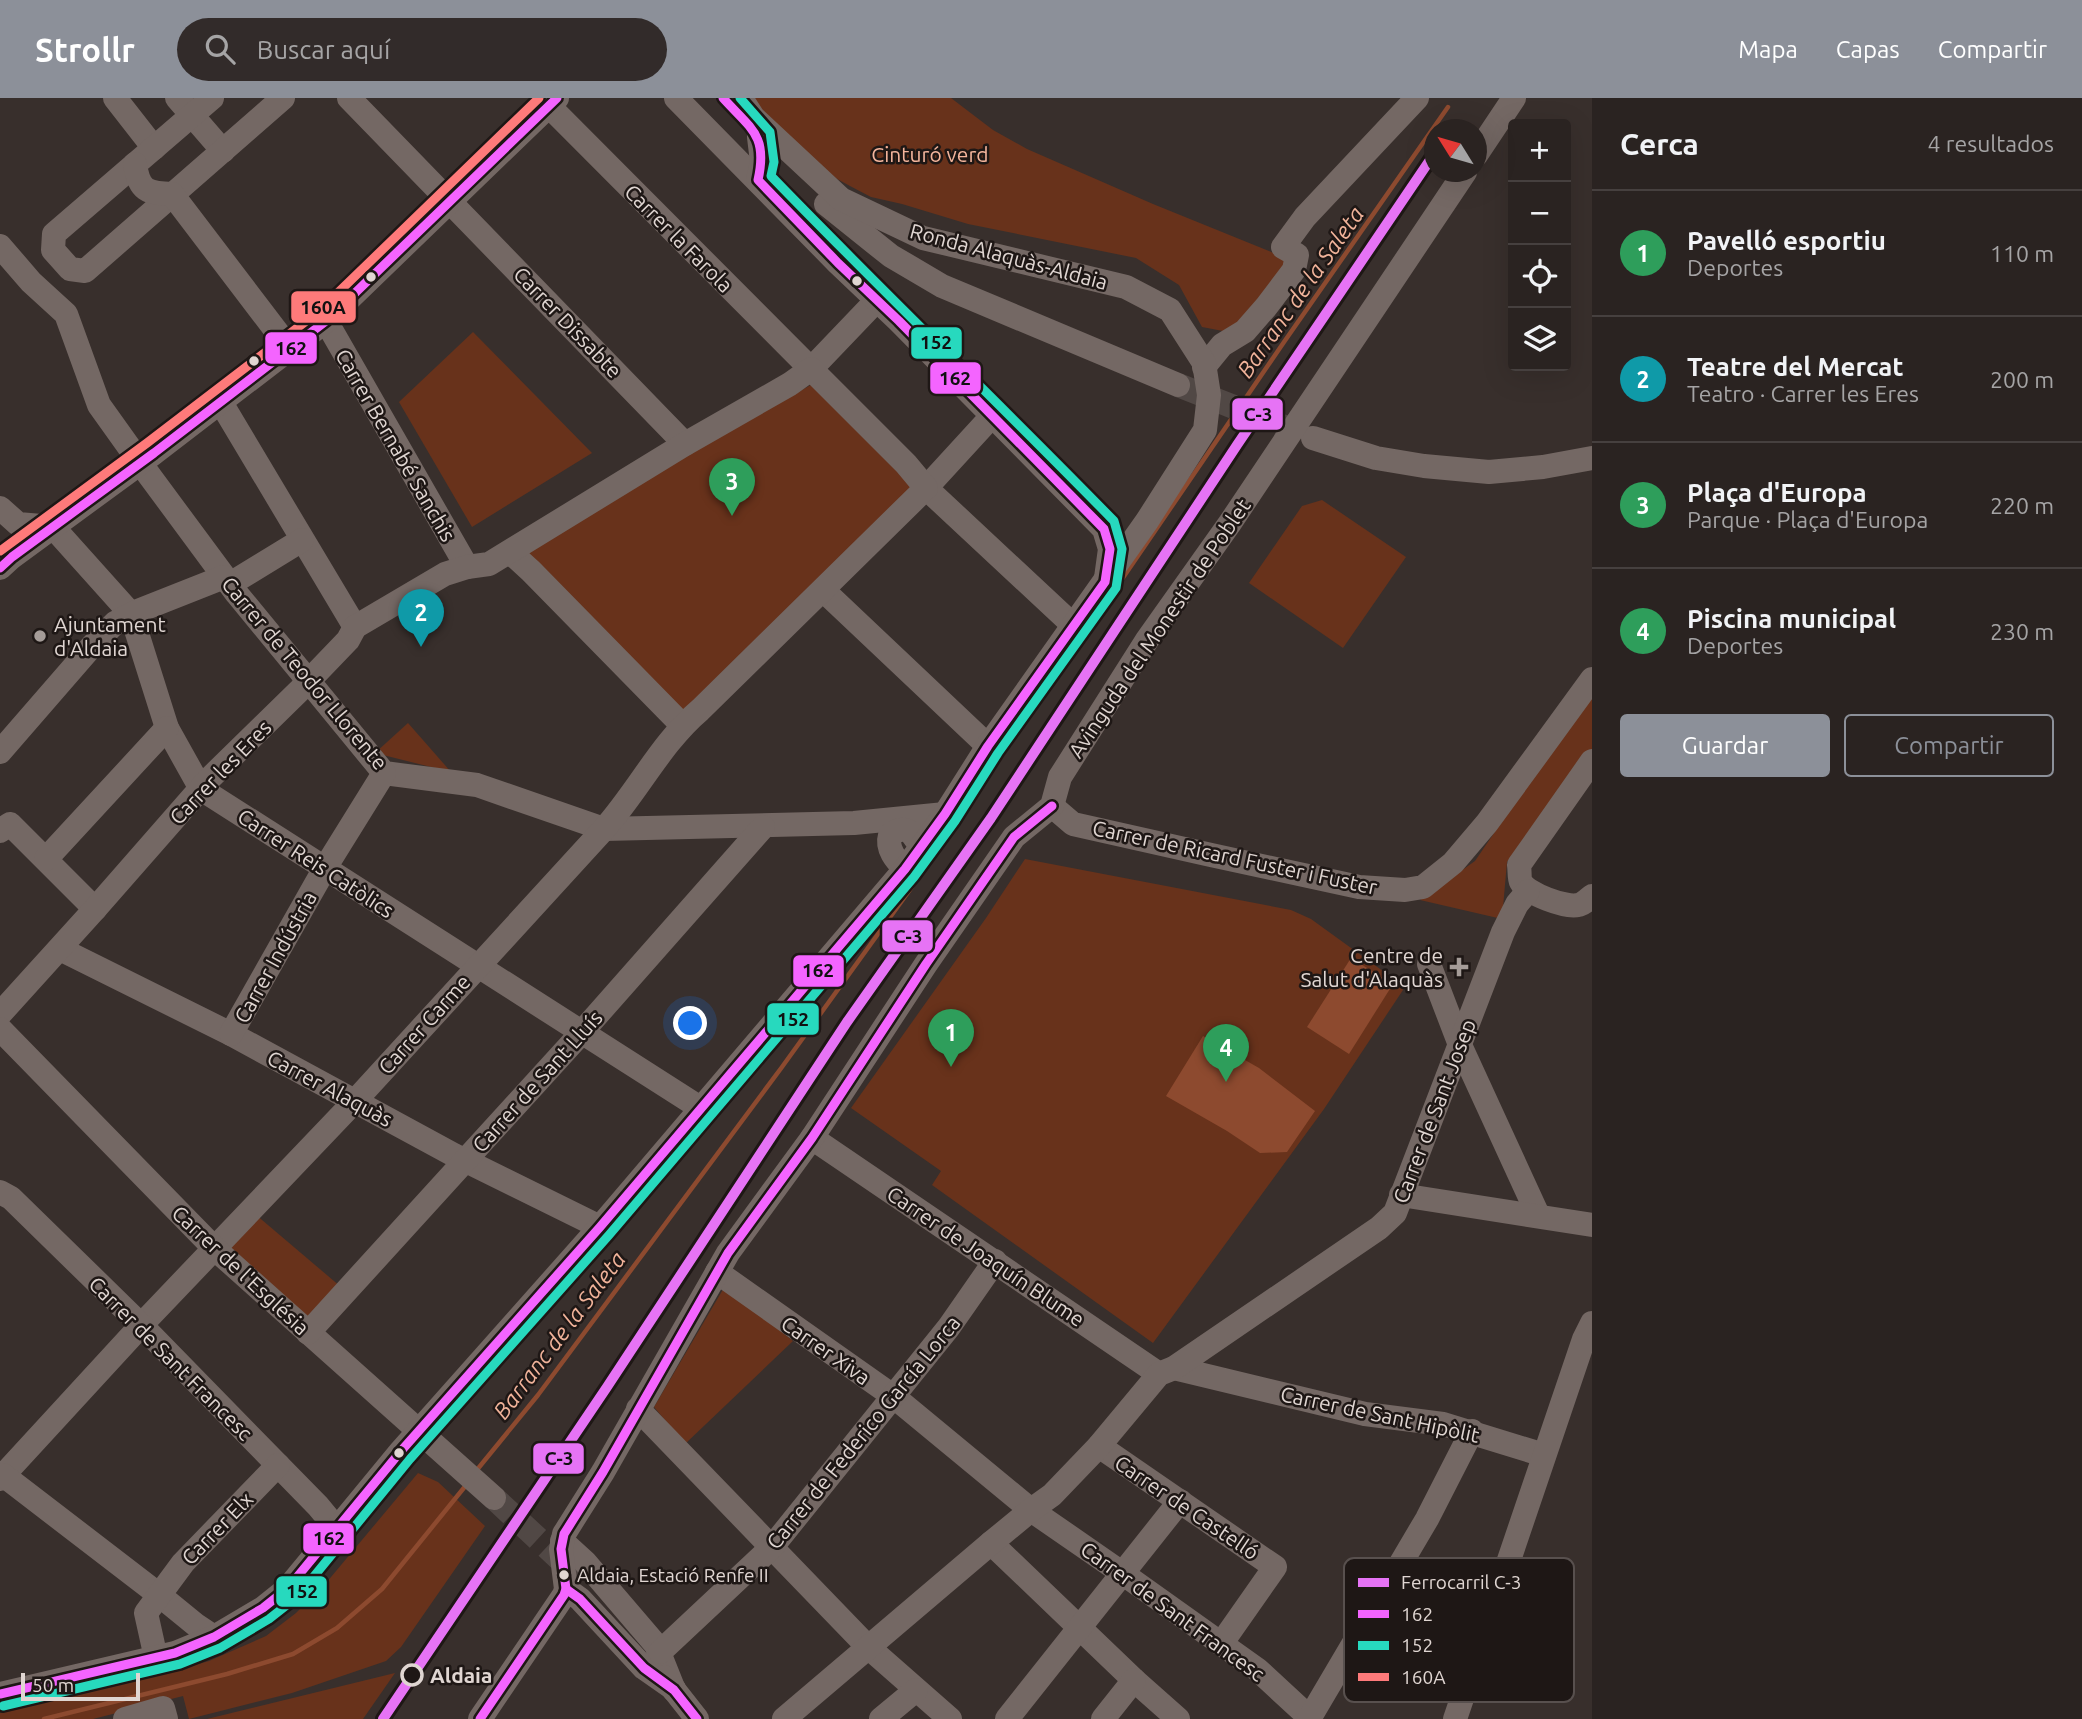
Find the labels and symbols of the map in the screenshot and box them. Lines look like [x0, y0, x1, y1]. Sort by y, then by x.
north arrow [1424, 119, 1487, 182]
park label: Cinturó verd [871, 142, 989, 166]
street label: Carrer la Farola [620, 179, 738, 297]
water label: Barranc de la Saleta [1232, 202, 1368, 382]
street label: Ronda Alaquàs-Aldaia [908, 218, 1110, 294]
street label: Carrer Dissabte [509, 262, 627, 382]
unlabelled marker [364, 270, 378, 284]
unlabelled marker [850, 274, 864, 288]
line badge: 160A [290, 290, 357, 324]
text: 160A [300, 296, 346, 318]
line badge: 152 [910, 326, 963, 360]
line badge: 162 [264, 331, 318, 365]
text: 152 [920, 331, 952, 353]
text: 162 [275, 337, 307, 359]
street label: Carrer Bernabé Sanchis [331, 345, 461, 545]
unlabelled marker [247, 354, 261, 368]
line badge: 162 [929, 361, 982, 395]
text: 162 [939, 367, 971, 389]
line badge: C-3 [1231, 397, 1284, 431]
text: C-3 [1244, 403, 1272, 425]
pin: 3 [709, 458, 755, 516]
street label: Avinguda del Monestir de Poblet [1063, 494, 1255, 762]
street label: Carrer de Teodor Llorente [217, 572, 393, 774]
pin: 2 [398, 589, 444, 647]
place label: Ajuntament d'Aldaia [54, 612, 166, 660]
marker: Ajuntament d'Aldaia [32, 628, 48, 644]
street label: Carrer les Eres [164, 715, 276, 829]
street label: Carrer Reis Catòlics [233, 804, 399, 922]
street label: Carrer de Ricard Fuster i Fuster [1091, 815, 1379, 899]
street label: Carrer Indústria [229, 887, 321, 1027]
line badge: C-3 [881, 919, 934, 953]
text: C-3 [894, 925, 922, 947]
place label: Centre de Salut d'Alaquàs [1300, 943, 1443, 991]
line badge: 162 [792, 954, 845, 988]
marker: Centre de Salut d'Alaquàs [1449, 957, 1469, 977]
text: 162 [802, 959, 834, 981]
street label: Carrer Carme [373, 969, 475, 1079]
line badge: 152 [766, 1002, 820, 1036]
street label: Carrer de Sant Lluís [467, 1005, 607, 1157]
your location [673, 1006, 707, 1040]
text: 152 [777, 1008, 809, 1030]
pin: 1 [928, 1009, 974, 1067]
street label: Carrer de Sant Josep [1388, 1016, 1480, 1206]
pin: 4 [1203, 1024, 1249, 1082]
street label: Carrer Alaquàs [263, 1045, 397, 1131]
street label: Carrer de Joaquín Blume [883, 1181, 1089, 1331]
street label: Carrer de l'Església [168, 1200, 314, 1340]
water label: Barranc de la Saleta [488, 1247, 630, 1423]
street label: Carrer de Sant Francesc [84, 1271, 258, 1445]
street label: Carrer de Federico García Lorca [761, 1310, 965, 1554]
street label: Carrer Xiva [777, 1311, 875, 1389]
street label: Carrer de Sant Hipòlit [1278, 1381, 1482, 1447]
line badge: C-3 [532, 1442, 585, 1475]
unlabelled marker [392, 1446, 406, 1460]
text: C-3 [545, 1447, 573, 1469]
street label: Carrer de Castelló [1110, 1450, 1264, 1564]
street label: Carrer Elx [176, 1486, 258, 1569]
line badge: 162 [302, 1522, 355, 1555]
text: 162 [313, 1527, 345, 1549]
street label: Carrer de Sant Francesc [1077, 1536, 1270, 1686]
legend [1344, 1558, 1574, 1702]
place label: Aldaia, Estació Renfe II [577, 1564, 769, 1586]
marker: Aldaia, Estació Renfe II [557, 1568, 571, 1582]
text: Ferrocarril C-3 [1401, 1571, 1521, 1593]
line badge: 152 [275, 1575, 328, 1608]
text: 152 [286, 1580, 318, 1602]
text: 162 [1401, 1603, 1433, 1625]
text: 152 [1401, 1634, 1433, 1656]
place label: Aldaia [430, 1663, 492, 1687]
marker: Aldaia [401, 1664, 423, 1686]
text: 160A [1401, 1666, 1446, 1688]
scale bar [21, 1670, 140, 1702]

